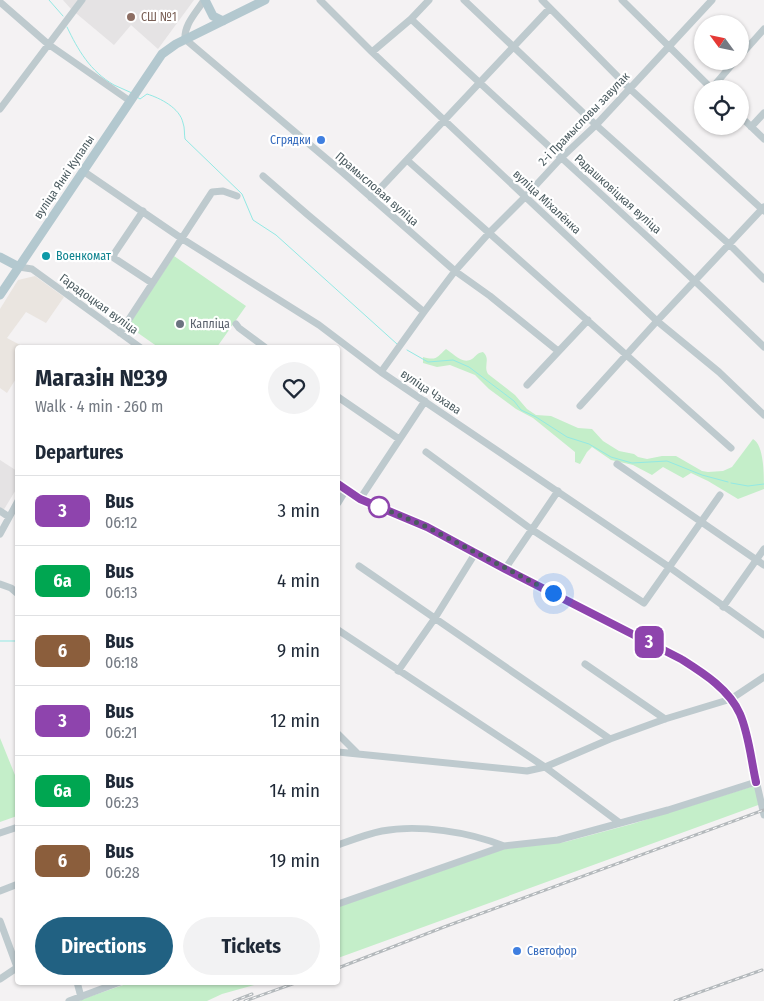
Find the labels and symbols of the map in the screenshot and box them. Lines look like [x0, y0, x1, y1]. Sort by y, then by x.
place label: СШ №1 [141, 10, 177, 24]
marker: СШ №1 [125, 11, 137, 23]
north arrow [694, 15, 749, 70]
street label: 2-і Прамысловы завулак [536, 69, 633, 169]
street label: вуліца Янкі Купалы [31, 133, 97, 221]
place label: Сгрядки [270, 133, 311, 147]
marker: Сгрядки [315, 134, 327, 146]
street label: Прамысловая вуліца [333, 149, 421, 229]
street label: Радашковіцкая вуліца [572, 151, 664, 237]
street label: вуліца Міхалёнка [510, 167, 584, 237]
place label: Военкомат [56, 249, 111, 263]
marker: Военкомат [40, 250, 52, 262]
street label: Гарадоцкая вуліца [57, 271, 141, 337]
place label: Капліца [190, 317, 230, 331]
marker: Капліца [174, 318, 186, 330]
street label: вуліца Чэхава [398, 367, 464, 417]
unlabelled marker [368, 496, 390, 518]
your location [541, 581, 566, 606]
line badge: 3 [633, 626, 665, 658]
place label: Светофор [527, 944, 577, 958]
marker: Светофор [511, 945, 523, 957]

